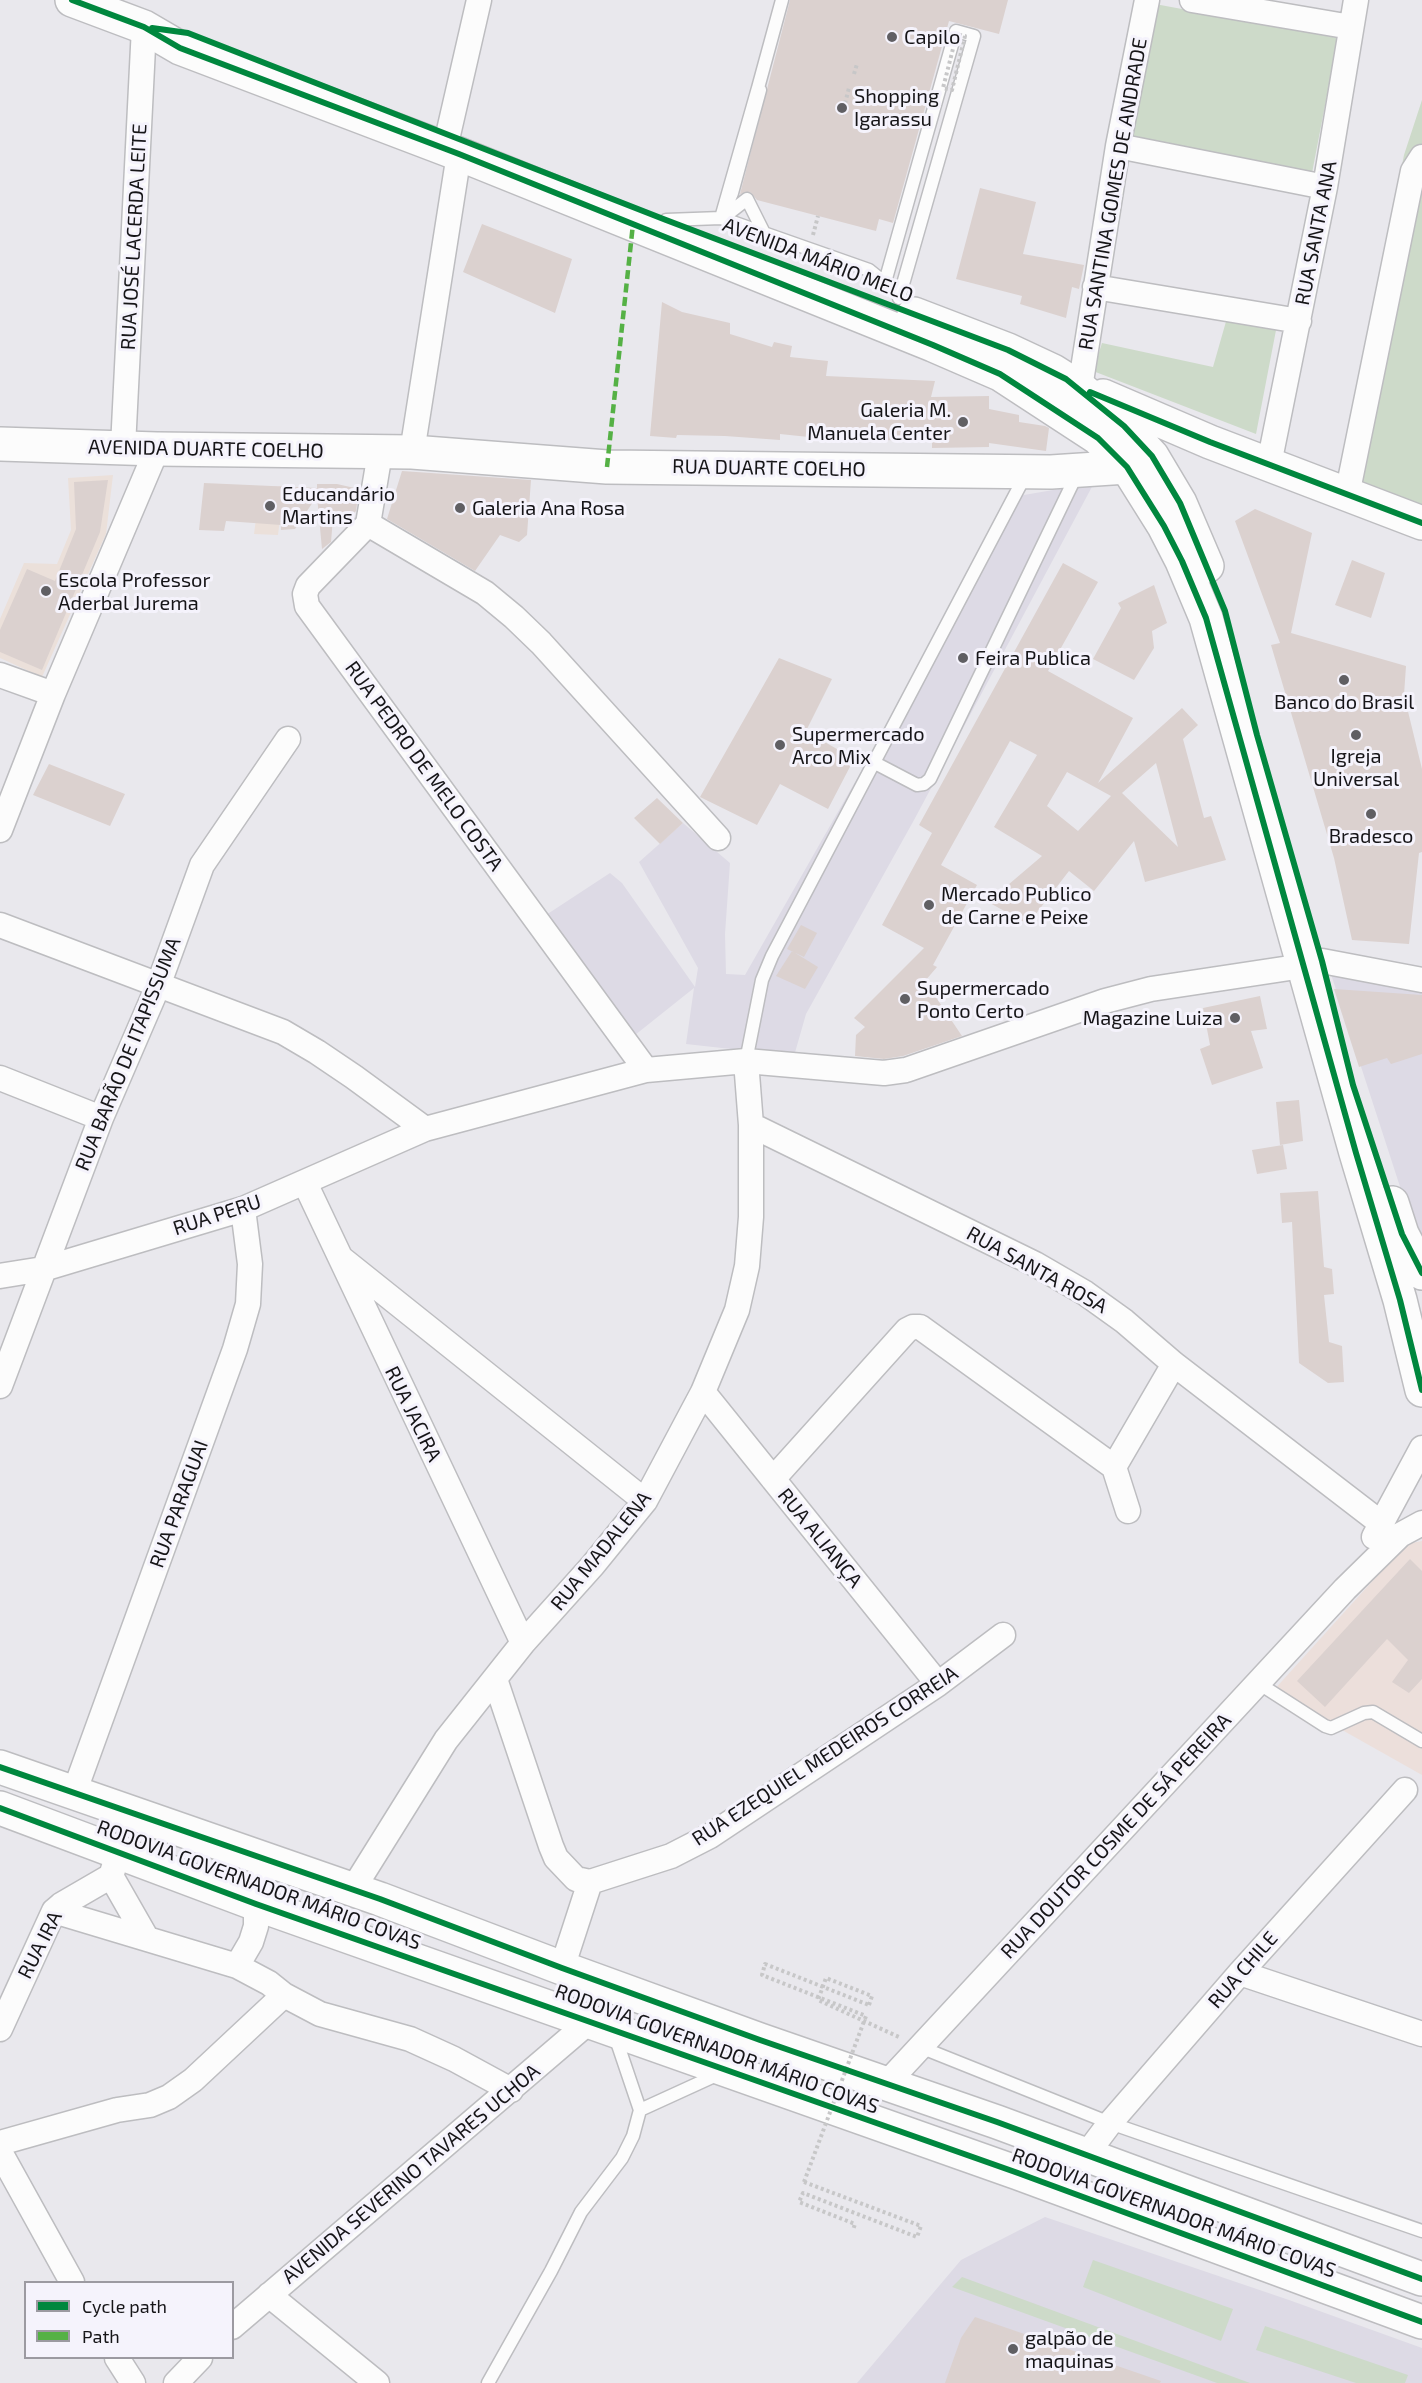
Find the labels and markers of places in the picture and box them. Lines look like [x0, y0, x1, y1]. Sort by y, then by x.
place label: Capilo [904, 25, 960, 49]
marker: Capilo [885, 30, 899, 44]
place label: Shopping Igarassu [854, 84, 939, 131]
marker: Shopping Igarassu [835, 101, 849, 115]
place label: Galeria M. Manuela Center [807, 398, 951, 445]
marker: Galeria M. Manuela Center [956, 415, 970, 429]
place label: Educandário Martins [282, 482, 395, 529]
place label: Galeria Ana Rosa [472, 496, 625, 520]
marker: Educandário Martins [263, 499, 277, 513]
marker: Galeria Ana Rosa [453, 501, 467, 515]
place label: Escola Professor Aderbal Jurema [58, 568, 210, 615]
marker: Escola Professor Aderbal Jurema [39, 584, 53, 598]
place label: Feira Publica [975, 646, 1091, 670]
marker: Feira Publica [956, 651, 970, 665]
marker: Banco do Brasil [1337, 673, 1351, 687]
place label: Banco do Brasil [1274, 690, 1414, 714]
place label: Supermercado Arco Mix [792, 722, 925, 769]
marker: Igreja Universal [1349, 728, 1363, 742]
marker: Supermercado Arco Mix [773, 738, 787, 752]
place label: Igreja Universal [1313, 744, 1399, 791]
marker: Bradesco [1364, 807, 1378, 821]
place label: Bradesco [1329, 824, 1413, 848]
place label: Mercado Publico de Carne e Peixe [941, 882, 1092, 929]
marker: Mercado Publico de Carne e Peixe [922, 898, 936, 912]
place label: Supermercado Ponto Certo [917, 976, 1050, 1023]
marker: Supermercado Ponto Certo [898, 992, 912, 1006]
place label: Magazine Luiza [1083, 1006, 1223, 1030]
marker: Magazine Luiza [1228, 1011, 1242, 1025]
place label: galpão de maquinas [1025, 2326, 1114, 2373]
marker: galpão de maquinas [1006, 2342, 1020, 2356]

